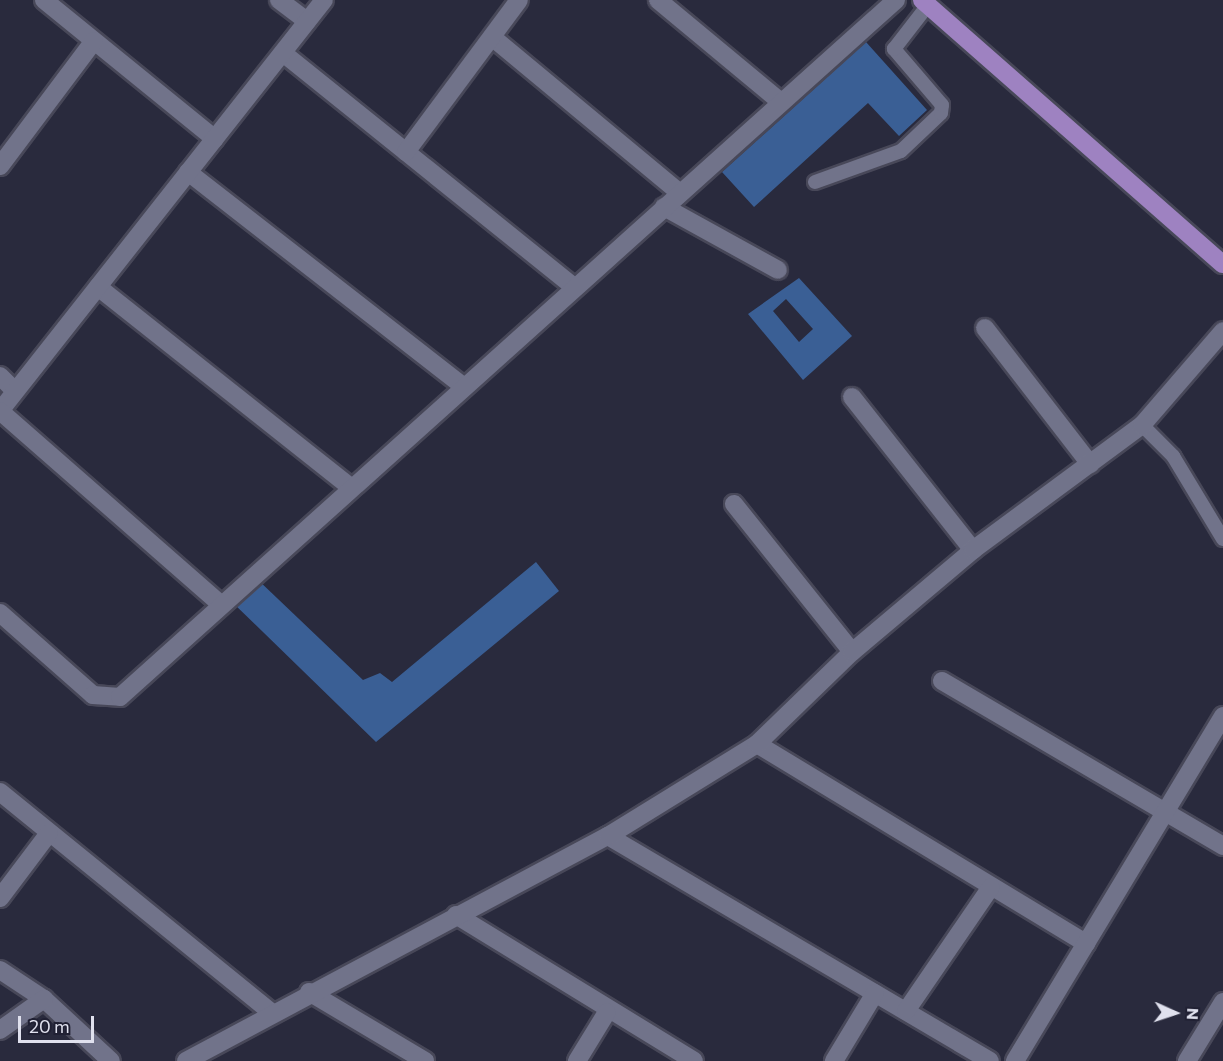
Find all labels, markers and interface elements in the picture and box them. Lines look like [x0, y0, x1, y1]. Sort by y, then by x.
north arrow [1145, 983, 1205, 1043]
scale bar [21, 1004, 98, 1042]
text: N [1184, 1007, 1203, 1020]
text: 20 m [29, 1015, 70, 1037]

